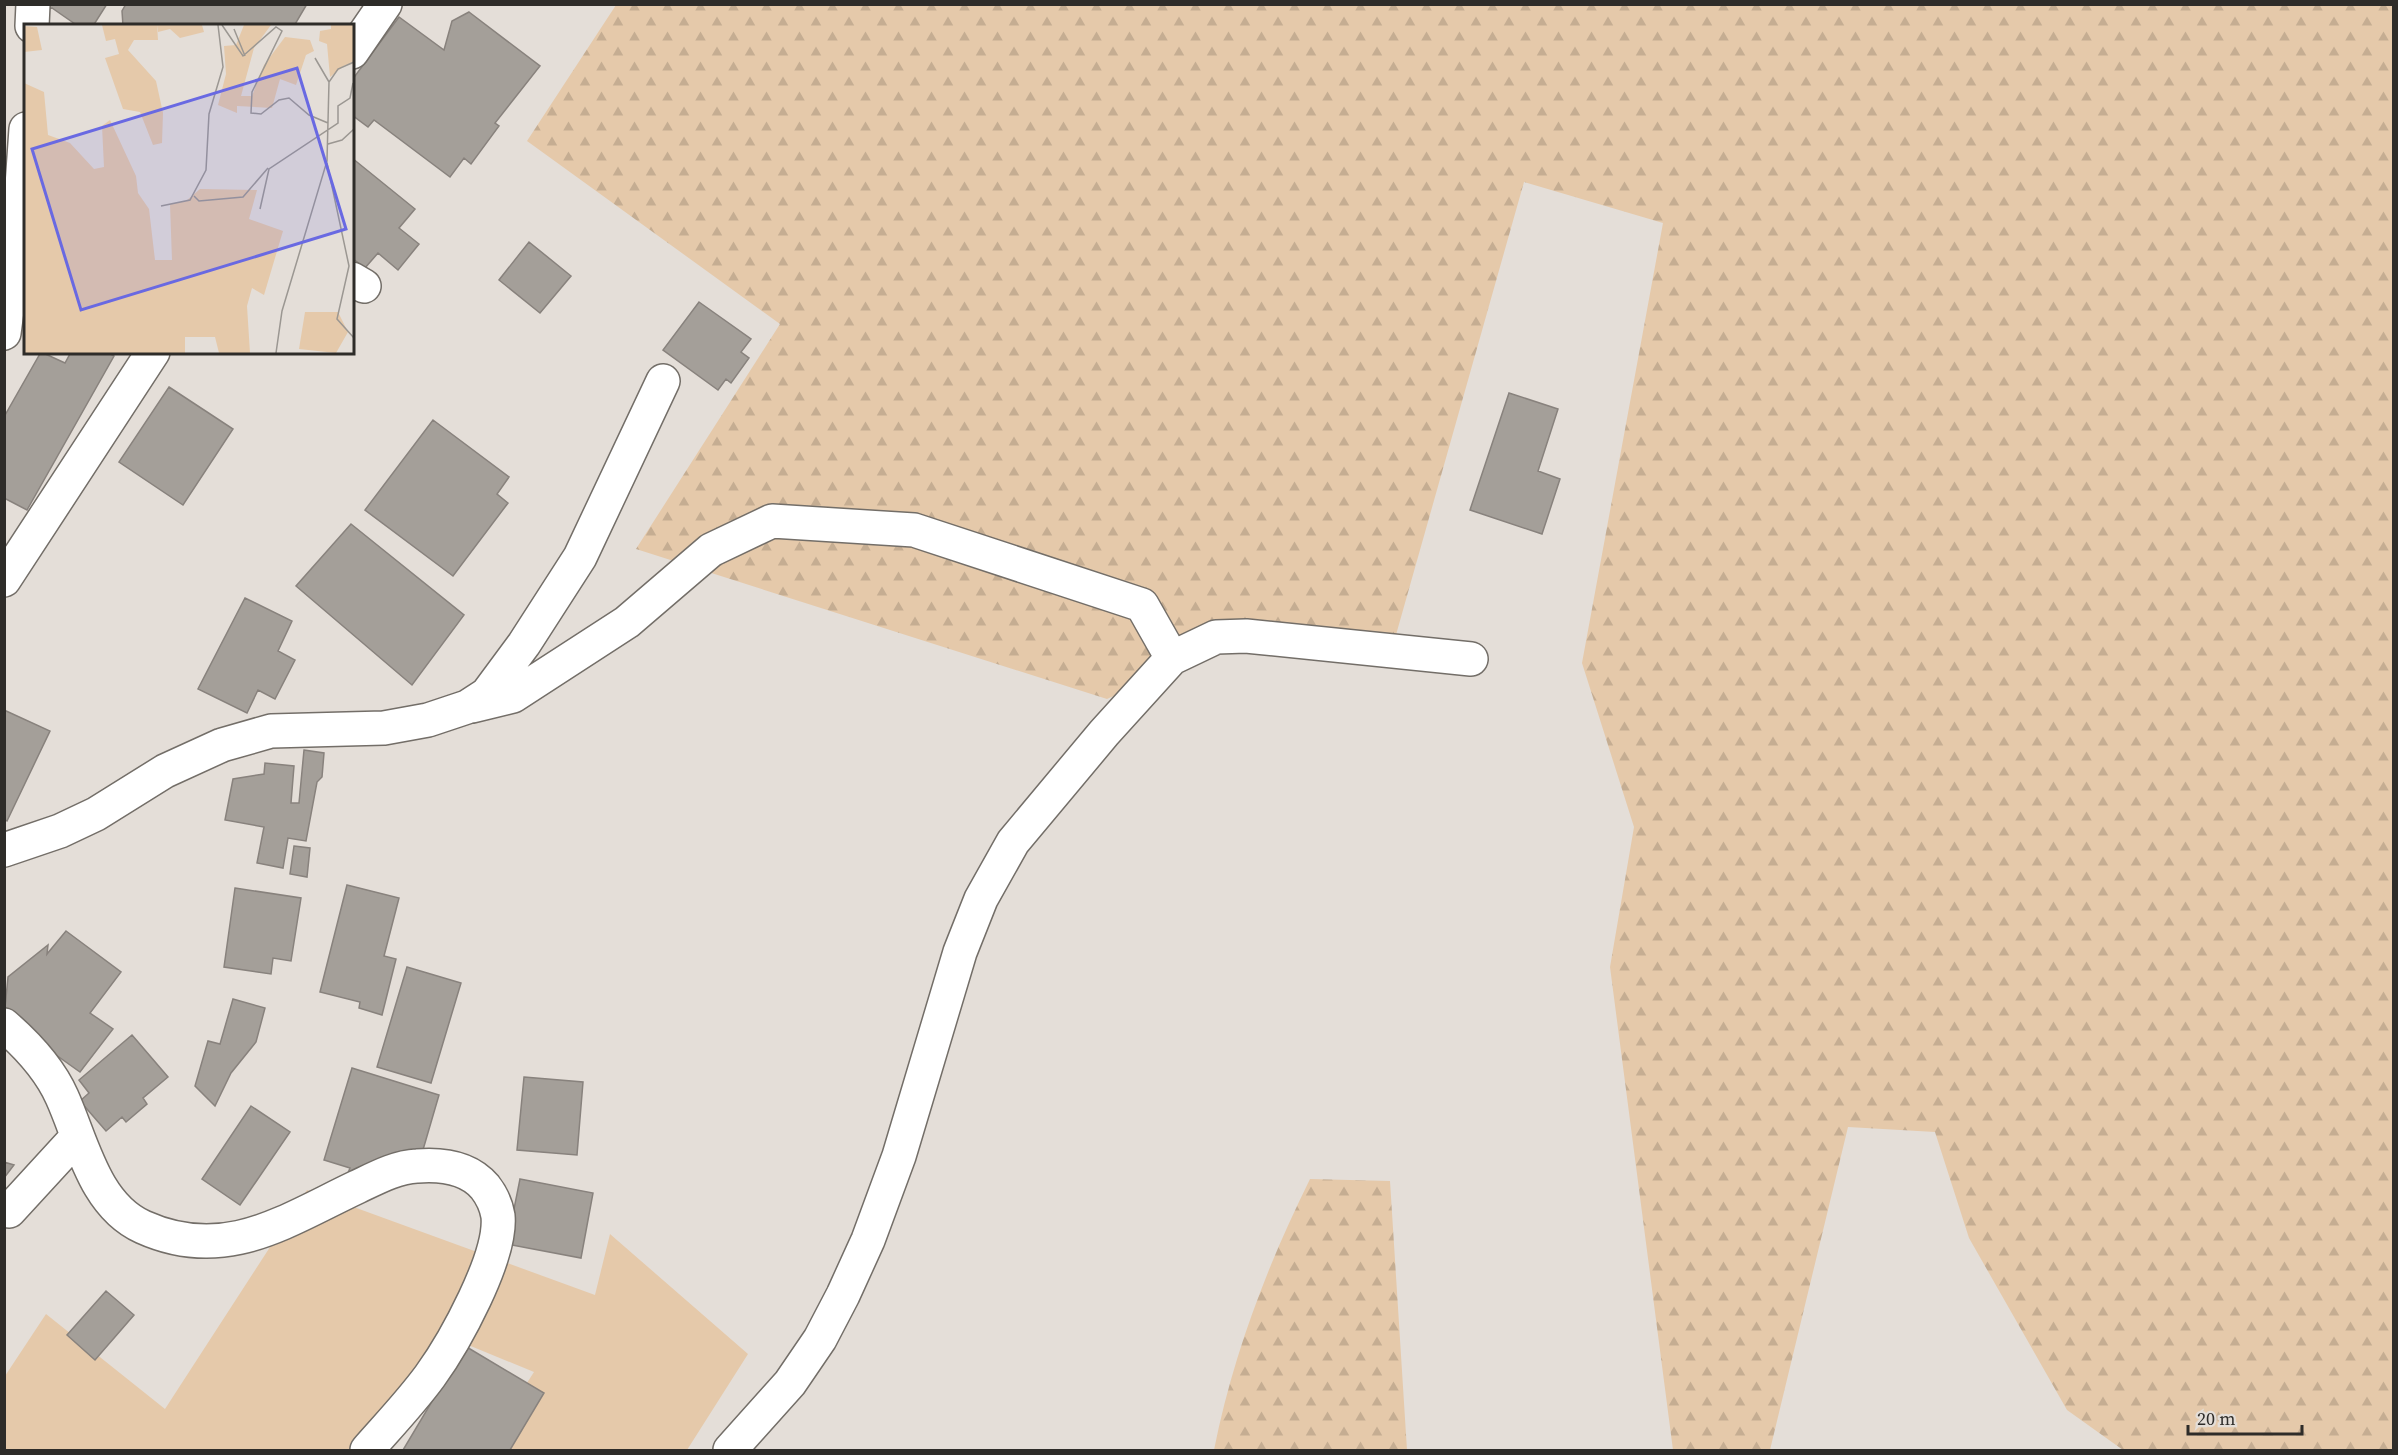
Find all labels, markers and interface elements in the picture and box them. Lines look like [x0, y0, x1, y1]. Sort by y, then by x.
inset map [24, 24, 354, 354]
scale bar [2188, 1398, 2302, 1436]
text: 20 m [2197, 1406, 2235, 1431]

